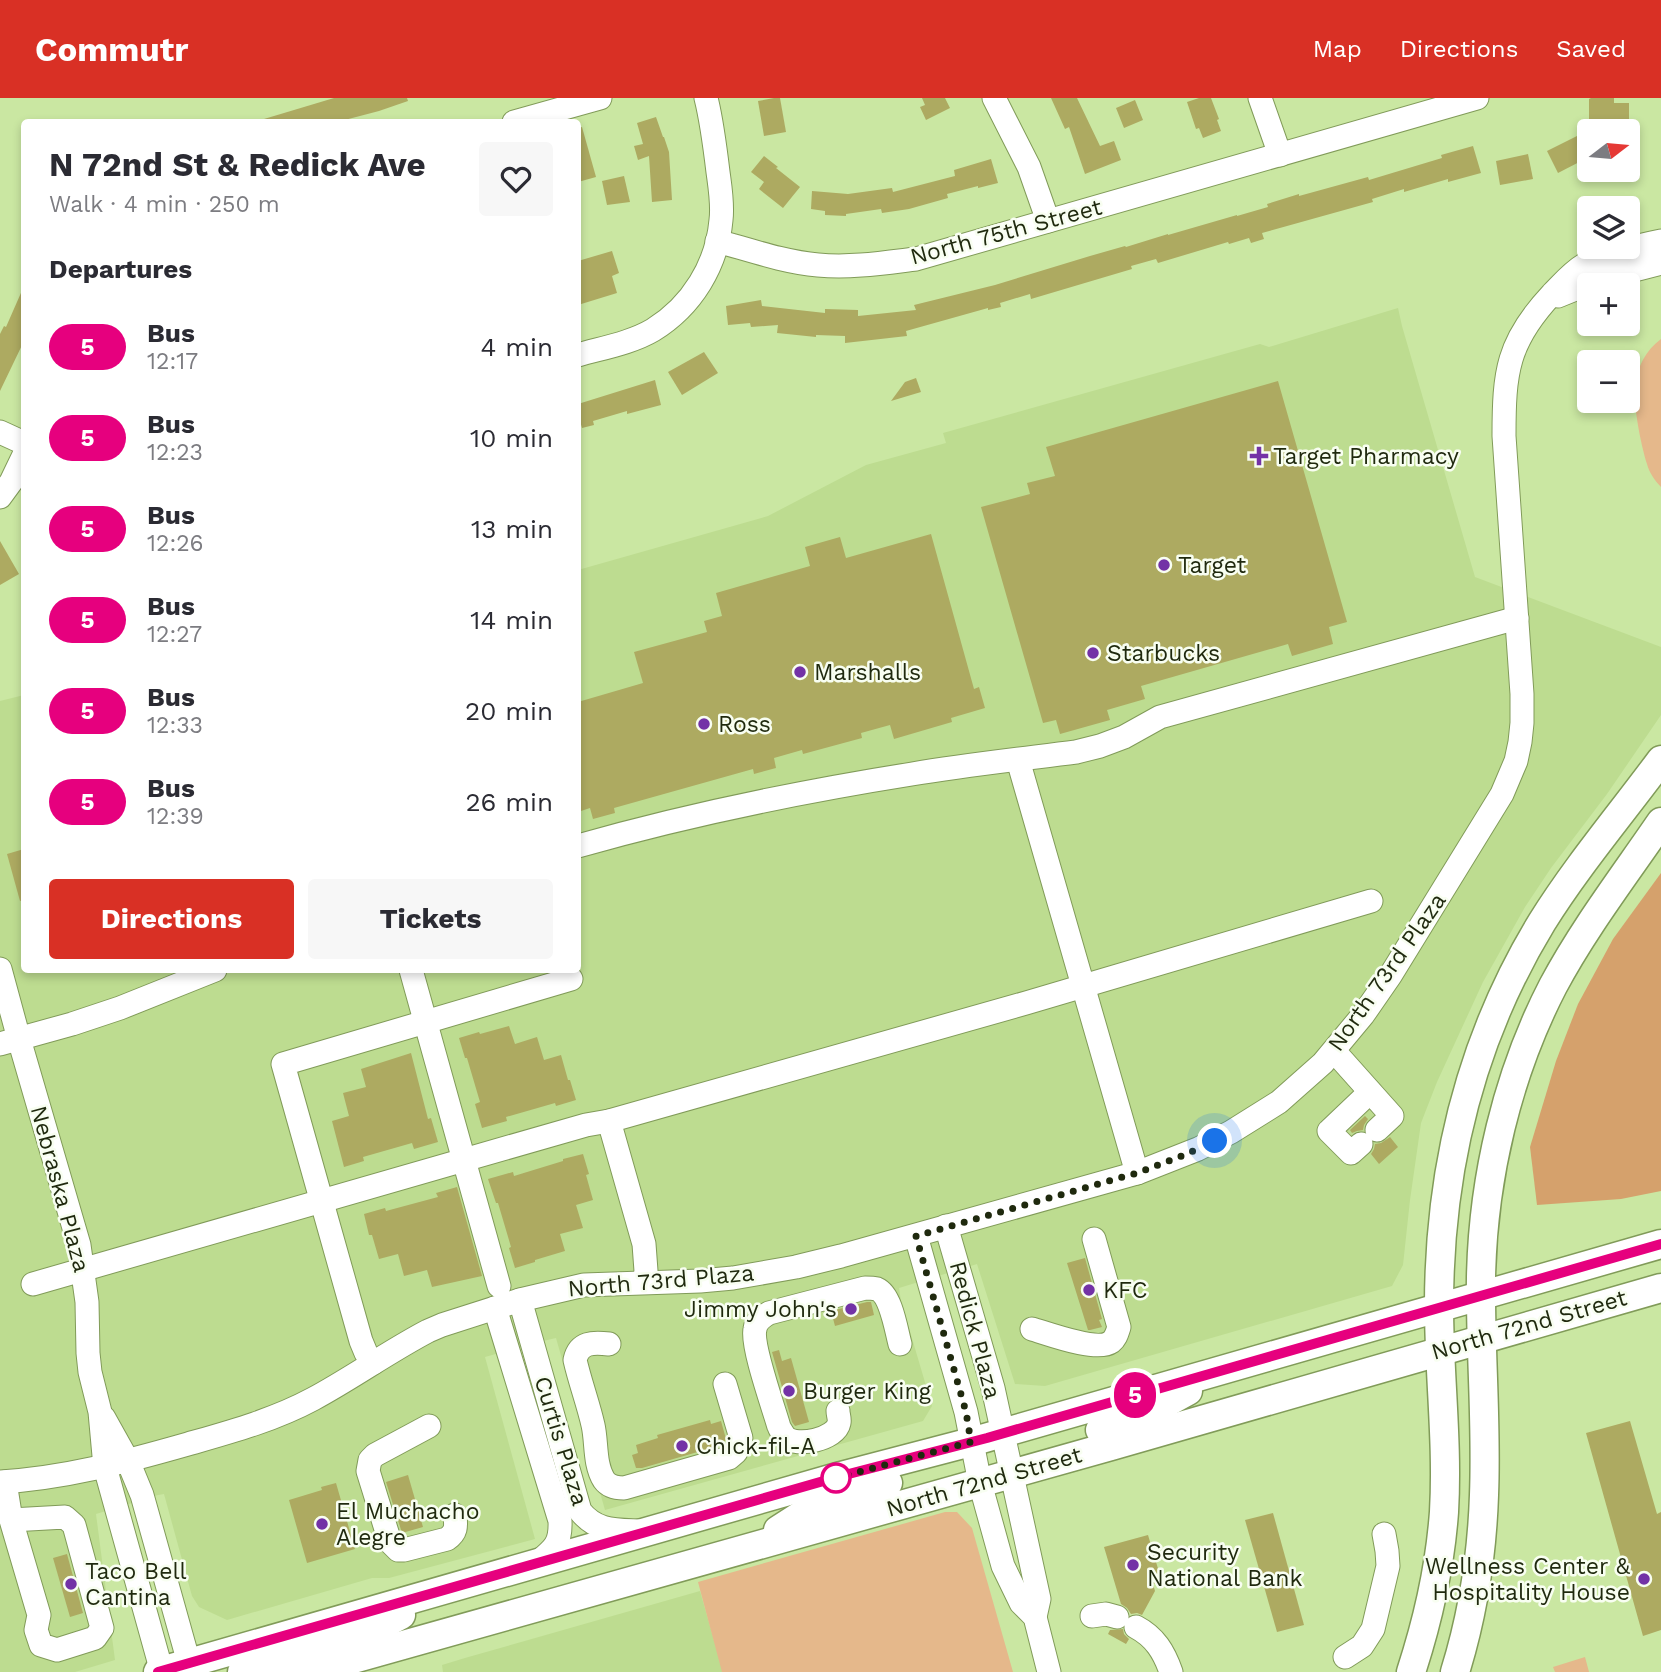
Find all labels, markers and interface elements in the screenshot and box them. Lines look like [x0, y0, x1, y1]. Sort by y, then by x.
text: Commutr [35, 30, 188, 69]
text: Map [1313, 35, 1362, 63]
text: Directions [1400, 35, 1518, 63]
text: Saved [1556, 35, 1626, 63]
north arrow [1577, 119, 1640, 182]
map controls [1577, 119, 1640, 413]
button: heart [479, 142, 553, 216]
text: N 72nd St & Redick Ave [49, 145, 426, 184]
text: Walk · 4 min · 250 m [49, 191, 280, 218]
street label: North 75th Street [907, 193, 1105, 271]
button: layers [1577, 196, 1640, 259]
text: Departures [49, 254, 192, 284]
button: + [1577, 273, 1640, 336]
text: Bus [147, 318, 195, 348]
text: 4 min [480, 332, 553, 362]
text: 5 [81, 333, 95, 361]
text: 12:17 [147, 348, 198, 375]
button: − [1577, 350, 1640, 413]
text: Bus [147, 409, 195, 439]
text: 10 min [470, 423, 553, 453]
text: 5 [81, 424, 95, 452]
text: 12:23 [147, 439, 203, 466]
place label: Target Pharmacy [1273, 443, 1459, 470]
marker: Target Pharmacy [1251, 448, 1267, 464]
text: Bus [147, 500, 195, 530]
text: 13 min [471, 514, 553, 544]
text: 5 [81, 515, 95, 543]
text: 12:26 [147, 530, 204, 557]
place label: Target [1178, 552, 1247, 579]
marker: Target [1156, 557, 1172, 573]
text: Bus [147, 591, 195, 621]
text: 14 min [470, 605, 553, 635]
text: 5 [81, 606, 95, 634]
text: 12:27 [147, 621, 202, 648]
place label: Starbucks [1107, 640, 1220, 667]
marker: Starbucks [1085, 645, 1101, 661]
place label: Marshalls [814, 659, 921, 686]
marker: Marshalls [792, 664, 808, 680]
text: Bus [147, 682, 195, 712]
text: 20 min [465, 696, 553, 726]
text: 5 [81, 697, 95, 725]
place label: Ross [718, 711, 771, 738]
text: 12:33 [147, 712, 203, 739]
marker: Ross [696, 716, 712, 732]
text: Bus [147, 773, 195, 803]
text: 26 min [465, 787, 553, 817]
text: 5 [81, 788, 95, 816]
text: 12:39 [147, 803, 204, 830]
button: Directions [49, 879, 294, 959]
button: Tickets [308, 879, 553, 959]
street label: North 73rd Plaza [1322, 888, 1452, 1056]
street label: Nebraska Plaza [25, 1103, 95, 1275]
your location [1197, 1123, 1232, 1158]
street label: Redick Plaza [944, 1258, 1006, 1402]
street label: North 73rd Plaza [567, 1259, 755, 1303]
place label: KFC [1103, 1277, 1148, 1304]
marker: KFC [1081, 1282, 1097, 1298]
street label: North 72nd Street [1428, 1284, 1630, 1366]
place label: Jimmy John's [684, 1296, 837, 1323]
marker: Jimmy John's [843, 1301, 859, 1317]
line badge: 5 [1112, 1372, 1158, 1418]
street label: Curtis Plaza [529, 1373, 593, 1509]
place label: Burger King [803, 1378, 932, 1405]
text: 5 [1128, 1381, 1142, 1409]
marker: Burger King [781, 1383, 797, 1399]
place label: Chick-fil-A [696, 1433, 816, 1460]
marker: Chick-fil-A [674, 1438, 690, 1454]
street label: North 72nd Street [883, 1441, 1085, 1523]
unlabelled marker [821, 1463, 851, 1493]
place label: El Muchacho Alegre [336, 1498, 479, 1551]
marker: El Muchacho Alegre [314, 1516, 330, 1532]
place label: Security National Bank [1147, 1539, 1303, 1592]
place label: Wellness Center & Hospitality House [1425, 1553, 1631, 1606]
marker: Security National Bank [1125, 1557, 1141, 1573]
place label: Taco Bell Cantina [85, 1558, 186, 1611]
marker: Wellness Center & Hospitality House [1636, 1571, 1652, 1587]
marker: Taco Bell Cantina [63, 1576, 79, 1592]

